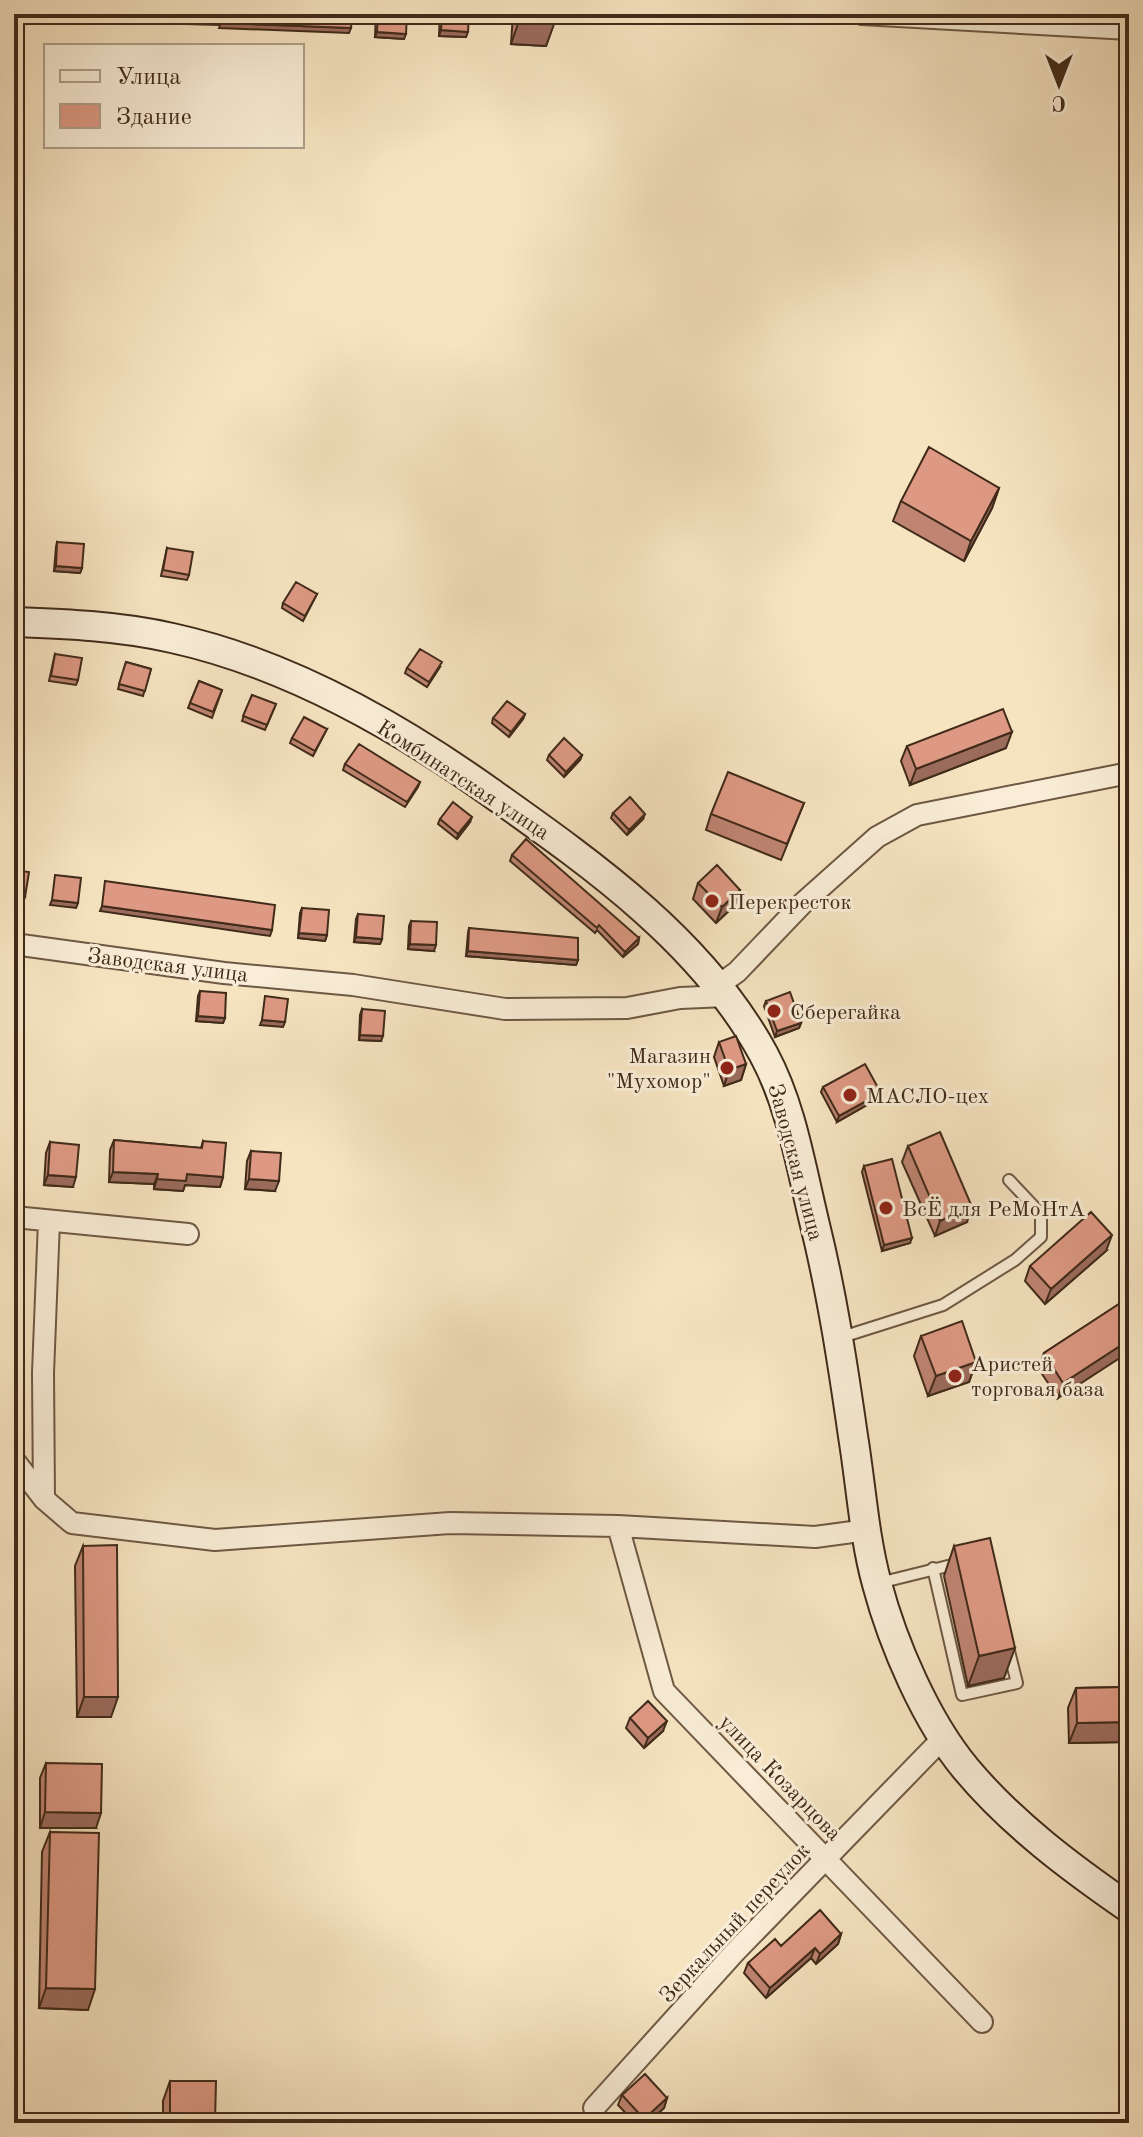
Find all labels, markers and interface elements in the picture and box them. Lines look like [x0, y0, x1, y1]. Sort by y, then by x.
legend [44, 44, 304, 148]
north arrow [1019, 44, 1099, 124]
text: Улица [116, 66, 181, 90]
text: С [1052, 91, 1066, 113]
text: Здание [116, 106, 192, 130]
street label: Комбинатская улица [373, 717, 553, 845]
marker: Перекресток [703, 892, 721, 910]
place label: Перекресток [728, 892, 851, 914]
street label: Заводская улица [86, 945, 249, 987]
marker: Сберегайка [765, 1002, 783, 1020]
place label: Сберегайка [790, 1002, 901, 1024]
place label: Магазин "Мухомор" [607, 1046, 711, 1093]
marker: Магазин "Мухомор" [718, 1059, 736, 1077]
street label: Заводская улица [764, 1082, 827, 1244]
marker: МАСЛО-цех [841, 1086, 859, 1104]
place label: МАСЛО-цех [866, 1086, 989, 1108]
place label: ВсЁ для РеМоНтА [902, 1196, 1085, 1221]
marker: ВсЁ для РеМоНтА [877, 1199, 895, 1217]
place label: Аристей торговая база [971, 1354, 1104, 1401]
marker: Аристей торговая база [946, 1367, 964, 1385]
street label: улица Козарцова [714, 1711, 845, 1846]
street label: Зеркальный переулок [656, 1839, 815, 2007]

